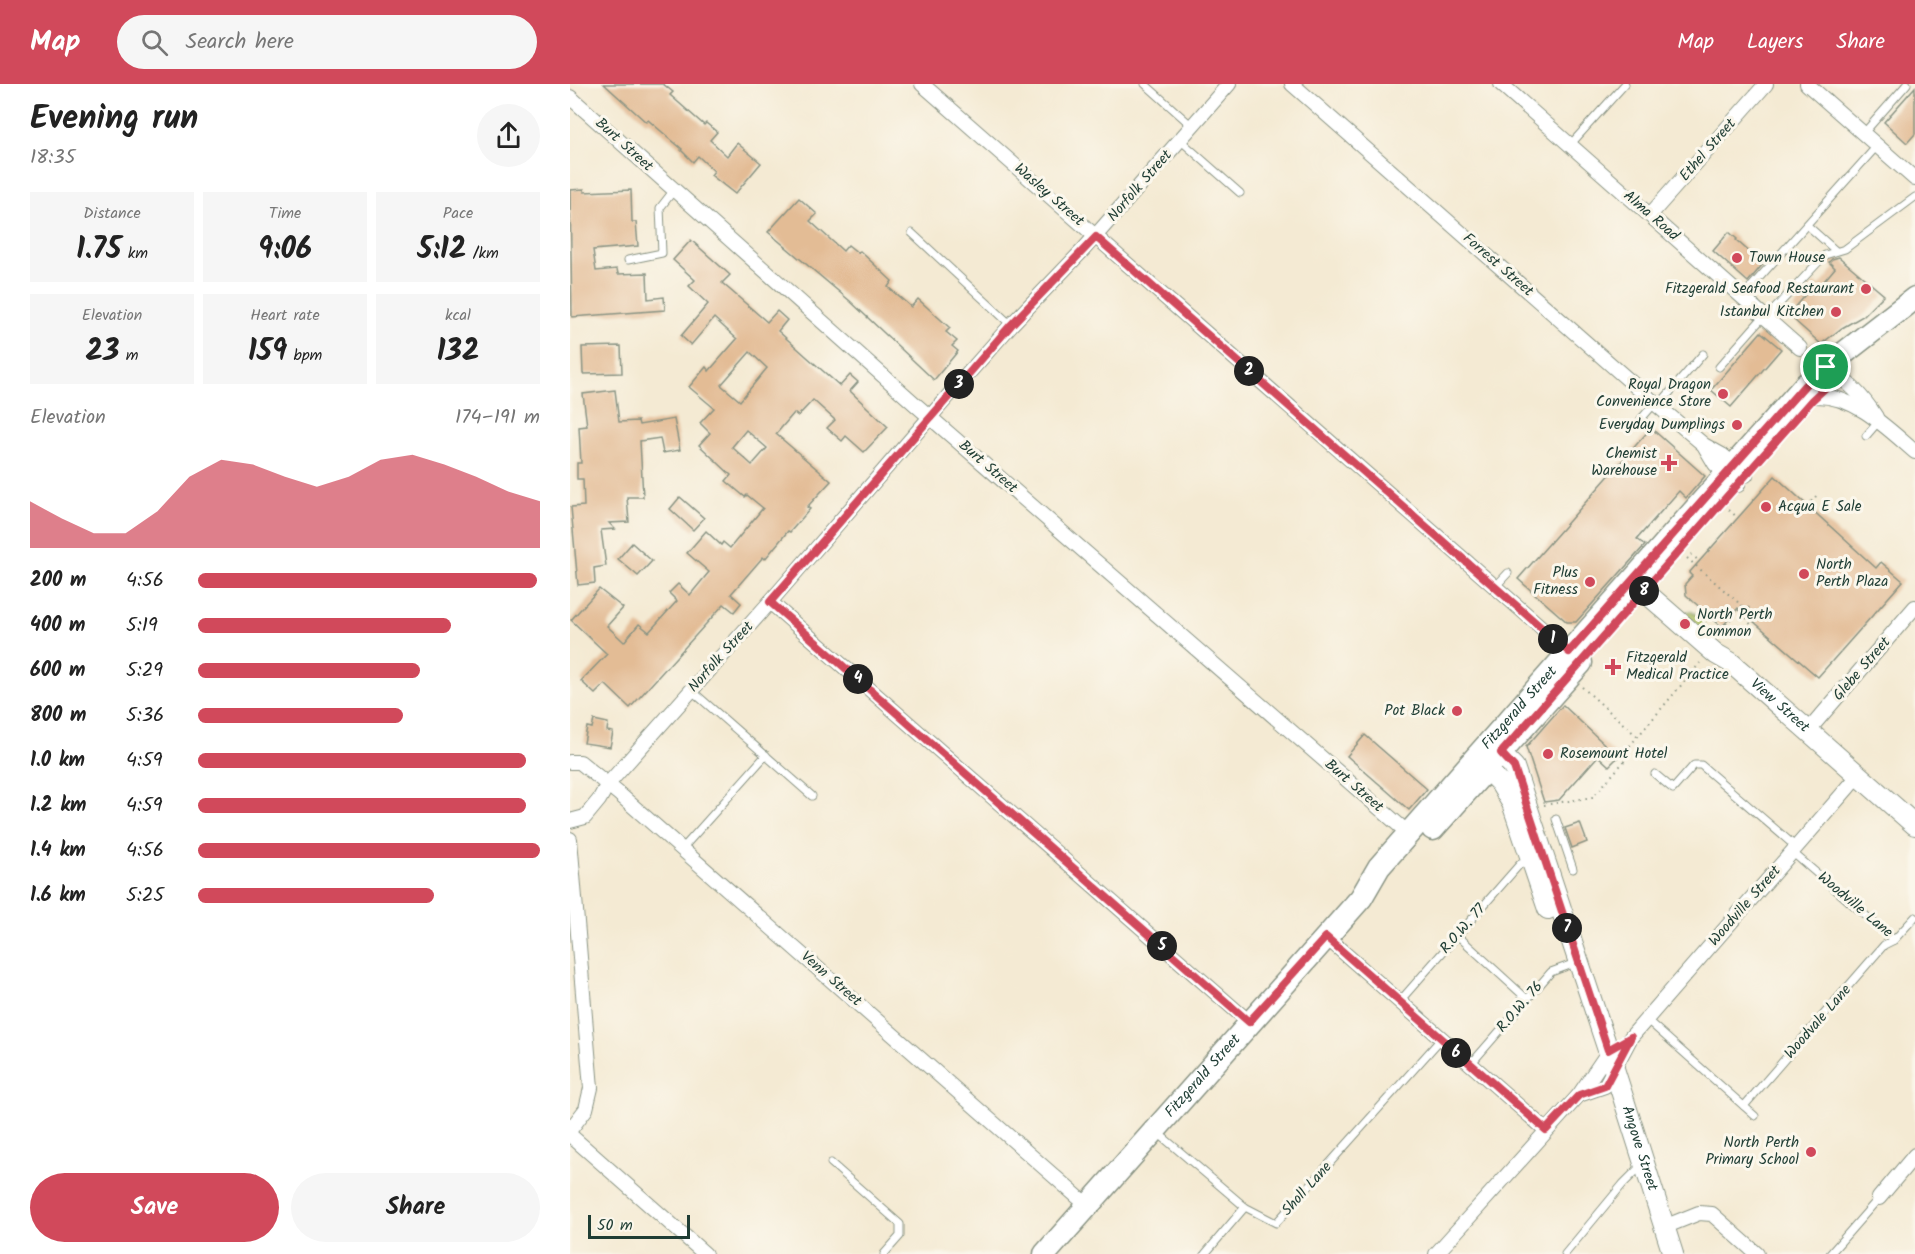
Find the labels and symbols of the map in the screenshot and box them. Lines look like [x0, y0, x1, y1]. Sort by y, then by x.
street label: Burt Street [589, 112, 659, 178]
street label: Ethel Street [1674, 113, 1742, 187]
street label: Norfolk Street [1102, 144, 1178, 228]
street label: Wasley Street [1008, 158, 1090, 233]
street label: Alma Road [1618, 185, 1685, 248]
street label: Forrest Street [1457, 227, 1539, 303]
place label: Town House [1749, 246, 1825, 270]
marker: Town House [1730, 251, 1744, 265]
place label: Fitzgerald Seafood Restaurant [1665, 277, 1854, 301]
marker: Fitzgerald Seafood Restaurant [1859, 282, 1873, 296]
place label: Istanbul Kitchen [1720, 300, 1824, 324]
marker: Istanbul Kitchen [1829, 305, 1843, 319]
pin [1800, 341, 1851, 392]
pin: 2 [1234, 356, 1264, 386]
pin: 3 [944, 369, 974, 399]
place label: Royal Dragon Convenience Store [1596, 373, 1711, 414]
marker: Royal Dragon Convenience Store [1716, 387, 1730, 401]
place label: Everyday Dumplings [1599, 413, 1726, 437]
marker: Everyday Dumplings [1730, 418, 1744, 432]
street label: Burt Street [953, 434, 1023, 500]
place label: Chemist Warehouse [1591, 442, 1657, 483]
marker: Chemist Warehouse [1662, 456, 1676, 470]
place label: Acqua E Sale [1778, 495, 1862, 519]
marker: Acqua E Sale [1759, 500, 1773, 514]
place label: North Perth Plaza [1816, 553, 1888, 594]
place label: Plus Fitness [1533, 561, 1579, 602]
marker: North Perth Plaza [1797, 567, 1811, 581]
marker: Plus Fitness [1583, 575, 1597, 589]
pin: 8 [1629, 576, 1659, 606]
place label: North Perth Common [1697, 603, 1772, 644]
street label: Norfolk Street [682, 616, 760, 698]
marker: North Perth Common [1678, 617, 1692, 631]
pin: 1 [1538, 624, 1568, 654]
street label: Glebe Street [1827, 631, 1897, 706]
place label: Fitzgerald Medical Practice [1626, 646, 1729, 687]
marker: Fitzgerald Medical Practice [1604, 658, 1622, 676]
street label: Fitzgerald Street [1476, 661, 1563, 755]
pin: 4 [843, 664, 873, 694]
street label: View Street [1745, 673, 1815, 739]
place label: Pot Black [1384, 699, 1446, 723]
marker: Pot Black [1450, 704, 1464, 718]
place label: Rosemount Hotel [1560, 742, 1668, 766]
marker: Rosemount Hotel [1541, 747, 1555, 761]
street label: Burt Street [1319, 753, 1389, 819]
street label: Woodville Street [1703, 860, 1787, 952]
street label: Woodville Lane [1812, 866, 1898, 944]
street label: R.O.W. 77 [1434, 898, 1493, 960]
pin: 7 [1552, 913, 1582, 943]
pin: 5 [1147, 931, 1177, 961]
street label: Venn Street [795, 945, 867, 1013]
street label: R.O.W. 76 [1491, 976, 1549, 1038]
street label: Woodvale Lane [1779, 979, 1858, 1065]
street label: Fitzgerald Street [1159, 1029, 1247, 1123]
pin: 6 [1441, 1038, 1471, 1068]
street label: Angove Street [1615, 1103, 1664, 1194]
place label: North Perth Primary School [1705, 1131, 1799, 1172]
marker: North Perth Primary School [1804, 1145, 1818, 1159]
street label: Sholl Lane [1276, 1156, 1338, 1222]
scale bar [588, 1212, 690, 1240]

